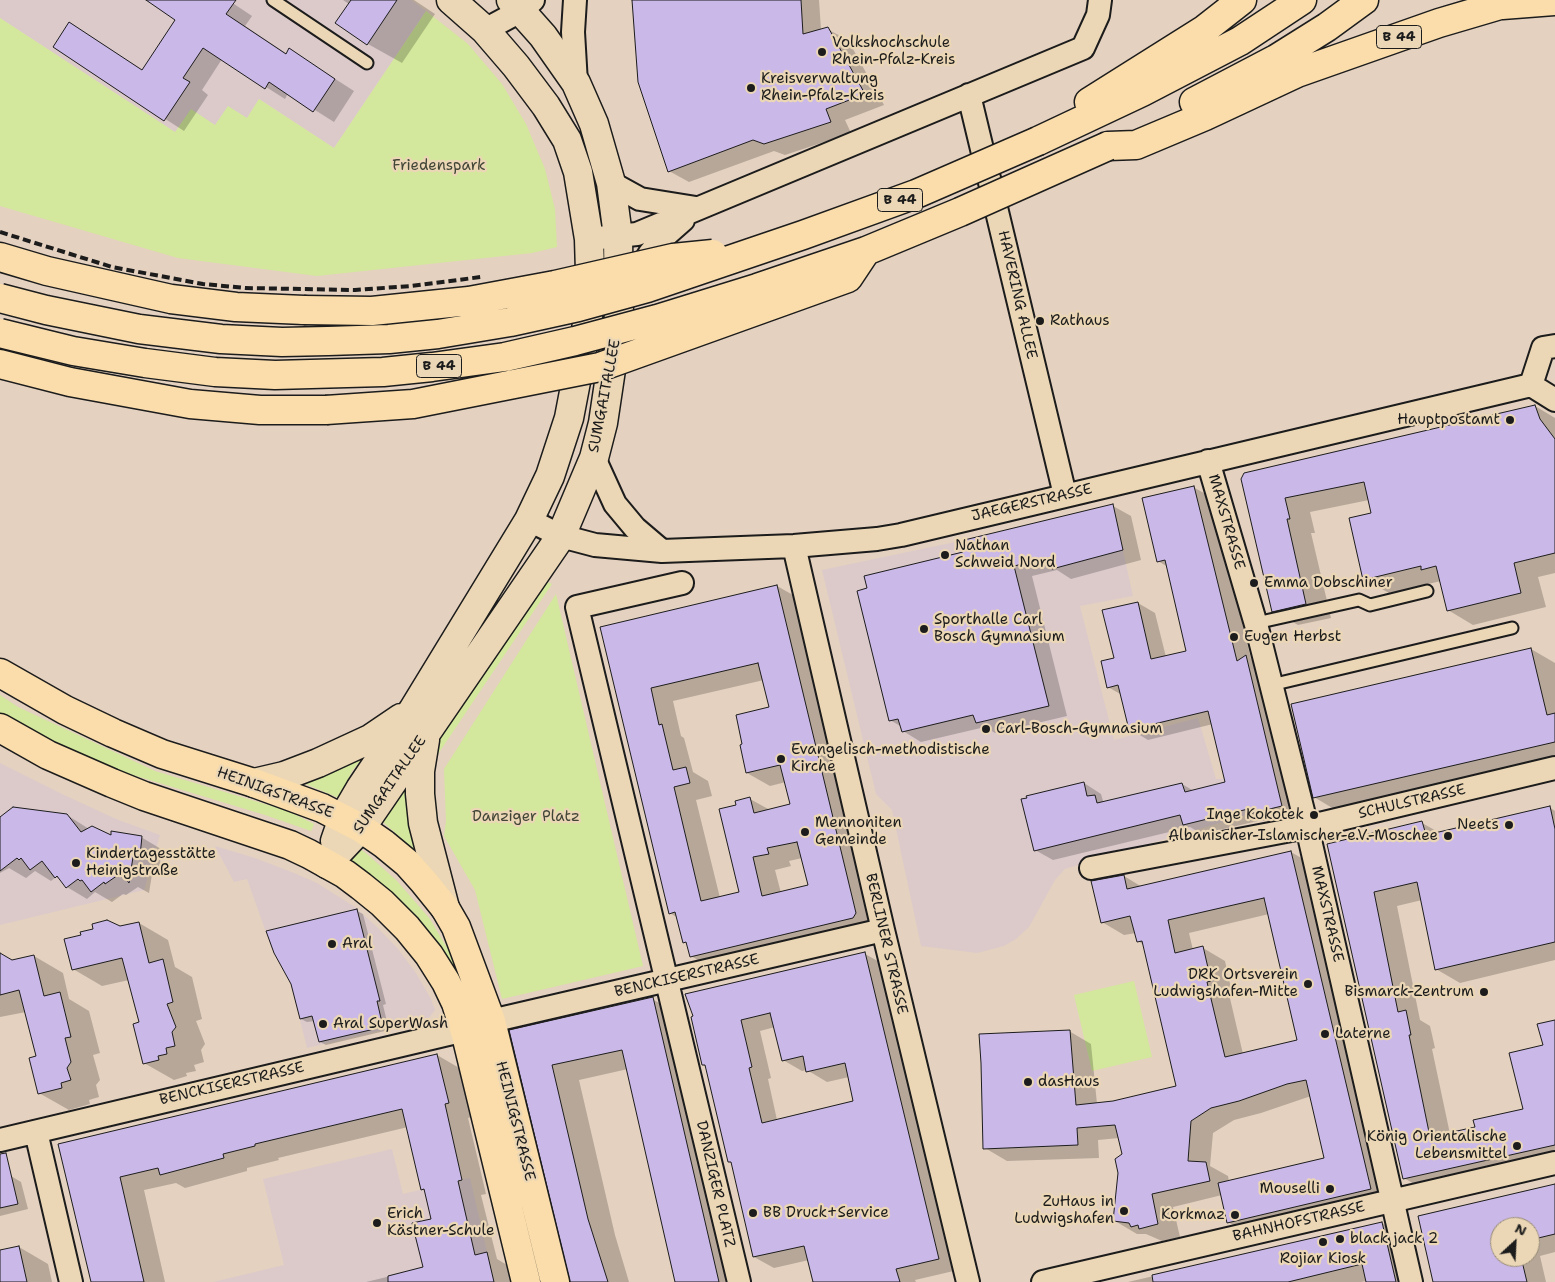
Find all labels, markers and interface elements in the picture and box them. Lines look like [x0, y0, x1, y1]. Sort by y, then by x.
road number: B 44 [1376, 26, 1422, 48]
place label: Volkshochschule Rhein-Pfalz-Kreis [832, 34, 955, 69]
marker: Volkshochschule Rhein-Pfalz-Kreis [816, 46, 828, 58]
place label: Kreisverwaltung Rhein-Pfalz-Kreis [761, 70, 884, 105]
marker: Kreisverwaltung Rhein-Pfalz-Kreis [745, 82, 757, 94]
park label: Friedenspark [392, 157, 486, 175]
road number: B 44 [878, 188, 922, 212]
street label: HAVERING ALLEE [993, 229, 1041, 361]
place label: Rathaus [1050, 312, 1110, 330]
marker: Rathaus [1034, 315, 1046, 327]
street label: SUMGAITALLEE [585, 338, 625, 454]
road number: B 44 [416, 354, 462, 378]
place label: Hauptpostamt [1397, 411, 1500, 429]
marker: Hauptpostamt [1504, 414, 1516, 426]
street label: MAXSTRASSE [1204, 472, 1248, 572]
street label: JAEGERSTRASSE [970, 480, 1094, 526]
place label: Nathan Schweid Nord [955, 537, 1055, 572]
marker: Nathan Schweid Nord [939, 549, 951, 561]
place label: Emma Dobschiner [1264, 574, 1393, 592]
marker: Emma Dobschiner [1248, 577, 1260, 589]
place label: Sporthalle Carl Bosch Gymnasium [934, 611, 1065, 646]
marker: Sporthalle Carl Bosch Gymnasium [918, 623, 930, 635]
place label: Eugen Herbst [1244, 628, 1341, 646]
marker: Eugen Herbst [1228, 631, 1240, 643]
place label: Carl-Bosch-Gymnasium [996, 720, 1162, 738]
marker: Carl-Bosch-Gymnasium [980, 723, 992, 735]
street label: SUMGAITALLEE [350, 733, 430, 837]
place label: Evangelisch-methodistische Kirche [791, 741, 990, 776]
marker: Evangelisch-methodistische Kirche [775, 753, 787, 765]
street label: HEINIGSTRASSE [214, 764, 336, 822]
street label: SCHULSTRASSE [1356, 781, 1468, 823]
place label: Inge Kokotek [1206, 806, 1304, 824]
park label: Danziger Platz [472, 808, 580, 826]
marker: Inge Kokotek [1308, 809, 1320, 821]
place label: Mennoniten Gemeinde [815, 814, 902, 849]
place label: Neets [1457, 816, 1499, 834]
marker: Neets [1503, 819, 1515, 831]
marker: Mennoniten Gemeinde [799, 826, 811, 838]
place label: Albanischer-Islamischer-e.V.-Moschee [1168, 827, 1438, 845]
marker: Albanischer-Islamischer-e.V.-Moschee [1442, 830, 1454, 842]
place label: Kindertagesstätte Heinigstraße [86, 845, 216, 880]
marker: Kindertagesstätte Heinigstraße [70, 857, 82, 869]
street label: MAXSTRASSE [1307, 864, 1347, 964]
street label: BERLINER STRASSE [861, 872, 911, 1016]
place label: Aral [342, 935, 373, 953]
marker: Aral [326, 938, 338, 950]
street label: BENCKISERSTRASSE [613, 951, 761, 1001]
place label: DRK Ortsverein Ludwigshafen-Mitte [1153, 966, 1298, 1001]
marker: DRK Ortsverein Ludwigshafen-Mitte [1302, 978, 1314, 990]
place label: Bismarck-Zentrum [1344, 983, 1474, 1001]
marker: Bismarck-Zentrum [1478, 986, 1490, 998]
place label: Aral SuperWash [333, 1015, 448, 1033]
marker: Aral SuperWash [317, 1018, 329, 1030]
place label: Laterne [1335, 1025, 1391, 1043]
marker: Laterne [1319, 1028, 1331, 1040]
street label: BENCKISERSTRASSE [158, 1059, 306, 1109]
street label: HEINIGSTRASSE [491, 1059, 539, 1183]
place label: dasHaus [1038, 1073, 1100, 1091]
marker: dasHaus [1022, 1076, 1034, 1088]
street label: DANZIGER PLATZ [692, 1119, 738, 1249]
place label: König Orientalische Lebensmittel [1367, 1128, 1507, 1163]
marker: König Orientalische Lebensmittel [1511, 1140, 1523, 1152]
place label: Mouselli [1259, 1180, 1320, 1198]
marker: Mouselli [1324, 1183, 1336, 1195]
place label: ZuHaus in Ludwigshafen [1014, 1193, 1114, 1228]
street label: BAHNHOFSTRASSE [1231, 1198, 1367, 1246]
place label: BB Druck+Service [763, 1204, 889, 1222]
place label: Erich Kästner-Schule [387, 1205, 494, 1240]
marker: ZuHaus in Ludwigshafen [1118, 1205, 1130, 1217]
place label: Korkmaz [1161, 1206, 1225, 1224]
marker: BB Druck+Service [747, 1207, 759, 1219]
marker: Korkmaz [1229, 1209, 1241, 1221]
marker: Erich Kästner-Schule [371, 1217, 383, 1229]
north arrow [1490, 1217, 1540, 1267]
text: N [1512, 1219, 1530, 1240]
place label: black jack 2 [1350, 1230, 1438, 1248]
marker: black jack 2 [1334, 1233, 1346, 1245]
marker: Rojiar Kiosk [1317, 1236, 1329, 1248]
place label: Rojiar Kiosk [1280, 1250, 1366, 1268]

